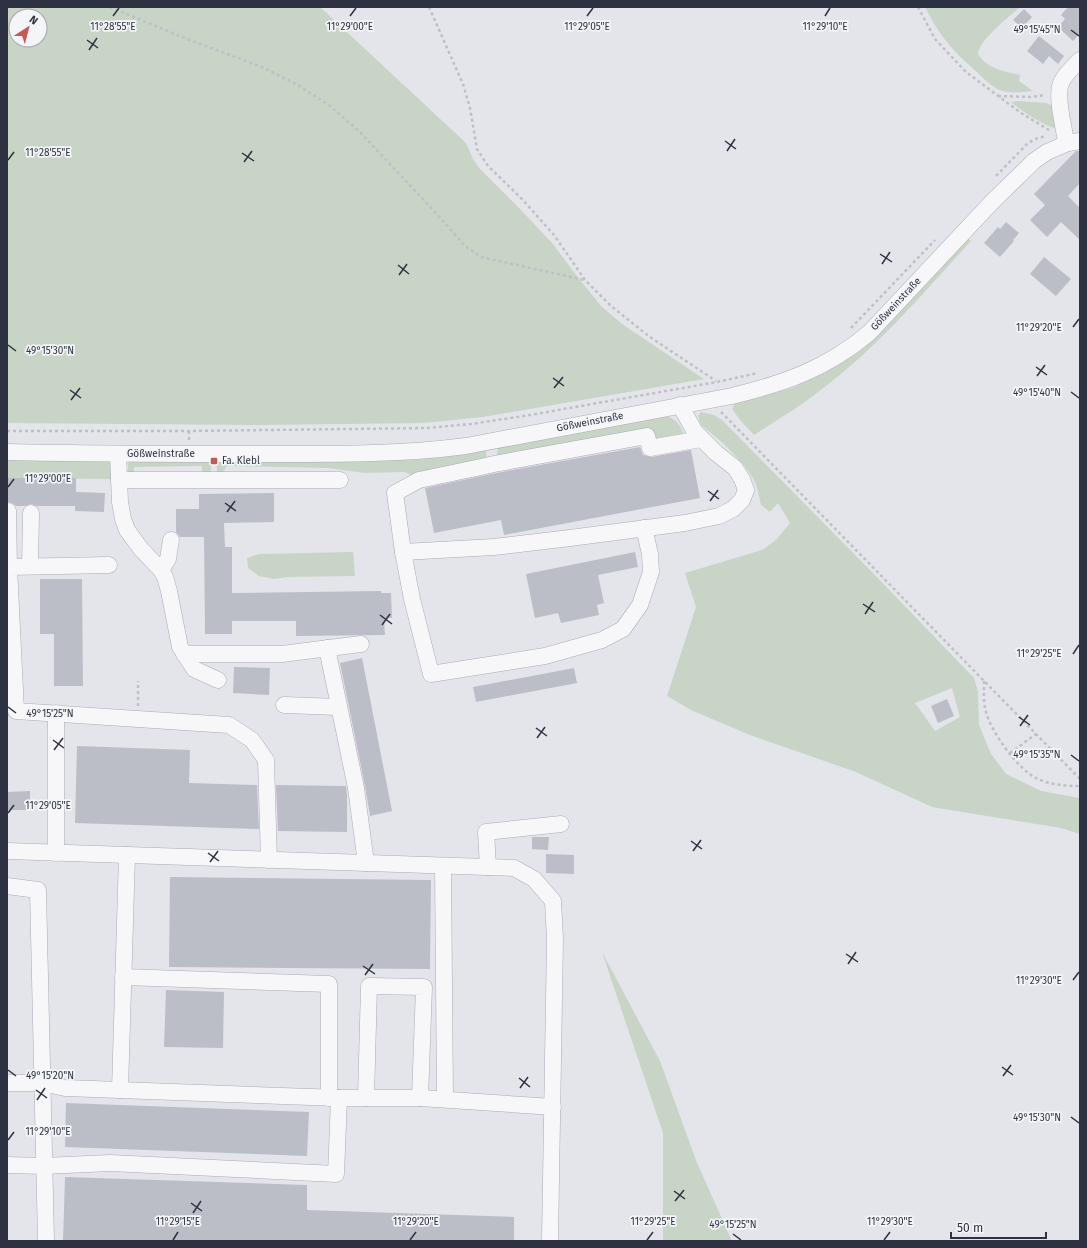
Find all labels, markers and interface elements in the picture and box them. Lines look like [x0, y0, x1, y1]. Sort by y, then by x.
north arrow [8, 8, 48, 48]
text: N [27, 13, 40, 28]
text: 11°28'55"E [90, 21, 136, 33]
text: 11°29'00"E [327, 21, 373, 33]
text: 11°29'05"E [564, 21, 610, 33]
text: 11°29'10"E [802, 21, 848, 33]
text: 49°15'45"N [1013, 24, 1061, 36]
text: 11°28'55"E [25, 147, 71, 159]
street label: Gößweinstraße [868, 275, 924, 333]
text: 11°29'20"E [1016, 322, 1062, 334]
text: 49°15'30"N [26, 345, 74, 357]
text: 49°15'40"N [1013, 387, 1061, 399]
street label: Gößweinstraße [555, 410, 625, 434]
street label: Gößweinstraße [127, 448, 195, 460]
place label: Fa. Klebl [222, 455, 260, 467]
marker: Fa. Klebl [209, 456, 219, 466]
text: 11°29'00"E [25, 473, 71, 485]
text: 11°29'25"E [1016, 648, 1062, 660]
text: 49°15'25"N [26, 708, 74, 720]
text: 49°15'35"N [1013, 749, 1061, 761]
text: 11°29'05"E [25, 800, 71, 812]
text: 11°29'30"E [1016, 975, 1062, 987]
text: 49°15'20"N [26, 1070, 74, 1082]
text: 49°15'30"N [1013, 1112, 1061, 1124]
text: 11°29'10"E [25, 1126, 71, 1138]
scale bar [951, 1214, 1046, 1240]
text: 11°29'15"E [156, 1216, 200, 1228]
text: 11°29'20"E [393, 1216, 439, 1228]
text: 11°29'25"E [630, 1216, 676, 1228]
text: 11°29'30"E [867, 1216, 913, 1228]
text: 49°15'25"N [709, 1219, 757, 1231]
text: 50 m [957, 1221, 983, 1235]

